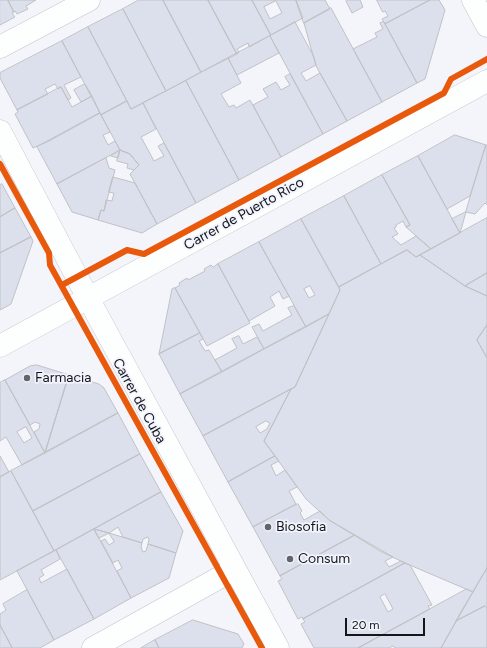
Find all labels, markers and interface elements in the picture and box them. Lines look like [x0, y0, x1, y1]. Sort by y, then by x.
street label: Carrer de Puerto Rico [181, 174, 307, 254]
street label: Carrer de Cuba [109, 355, 169, 447]
place label: Farmacia [35, 370, 91, 386]
marker: Farmacia [22, 373, 32, 383]
place label: Biosofia [276, 519, 326, 535]
marker: Biosofia [263, 522, 273, 532]
place label: Consum [298, 551, 350, 567]
marker: Consum [285, 554, 295, 564]
scale bar [347, 610, 427, 636]
text: 20 m [352, 618, 380, 632]

